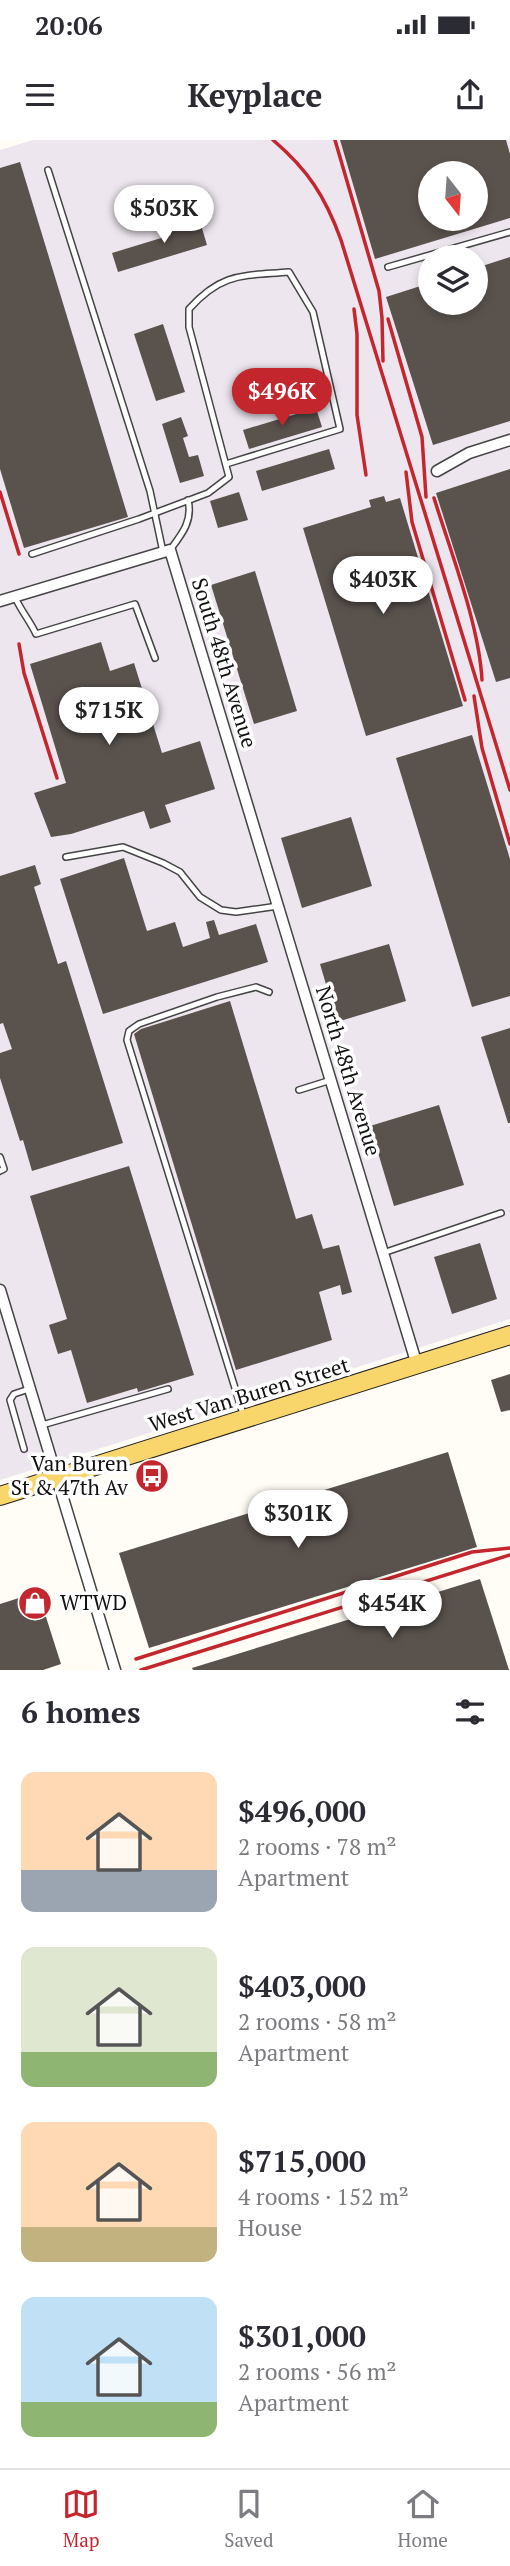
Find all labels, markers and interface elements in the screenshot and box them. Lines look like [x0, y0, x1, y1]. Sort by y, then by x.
text: 20:06 [35, 8, 103, 42]
text: Keyplace [188, 74, 322, 116]
icon: menu [21, 76, 59, 114]
icon: share [451, 76, 489, 114]
north arrow [418, 161, 488, 231]
map controls [418, 161, 488, 315]
pin: $503K [115, 186, 213, 245]
text: $503K [130, 192, 198, 223]
button: layers [418, 245, 488, 315]
pin: $496K [233, 369, 331, 428]
text: $496K [248, 375, 316, 406]
pin: $403K [334, 556, 432, 616]
text: $403K [349, 563, 417, 594]
street label: South 48th Avenue [186, 574, 264, 751]
pin: $715K [60, 688, 158, 747]
text: $715K [75, 694, 143, 725]
street label: North 48th Avenue [310, 982, 388, 1159]
street label: West Van Buren Street [145, 1350, 353, 1438]
place label: Van Buren St & 47th Av [11, 1449, 129, 1501]
bus stop icon: Van Buren St & 47th Av [133, 1457, 171, 1495]
pin: $301K [249, 1490, 347, 1550]
text: $301K [264, 1497, 332, 1528]
pin: $454K [343, 1580, 441, 1640]
shop icon: WTWD [16, 1584, 54, 1622]
text: $454K [358, 1587, 426, 1618]
place label: WTWD [60, 1588, 127, 1616]
text: 6 homes [21, 1692, 140, 1732]
icon: filters [451, 1693, 489, 1731]
text: $496,000 [238, 1791, 366, 1831]
icon: home [77, 1800, 161, 1884]
text: 2 rooms · 78 m² [238, 1831, 397, 1862]
text: Apartment [238, 1862, 349, 1893]
text: $403,000 [238, 1966, 366, 2006]
icon: home [77, 1975, 161, 2059]
text: 2 rooms · 58 m² [238, 2006, 397, 2037]
text: Apartment [238, 2037, 349, 2068]
text: $715,000 [238, 2141, 366, 2181]
icon: home [77, 2150, 161, 2234]
text: 4 rooms · 152 m² [238, 2181, 409, 2212]
text: House [238, 2212, 302, 2243]
text: $301,000 [238, 2316, 366, 2356]
icon: home [77, 2325, 161, 2409]
text: 2 rooms · 56 m² [238, 2356, 397, 2387]
text: Apartment [238, 2387, 349, 2418]
tab: Map [62, 2485, 100, 2552]
tab: Saved [224, 2485, 273, 2552]
tab: Home [398, 2485, 448, 2552]

